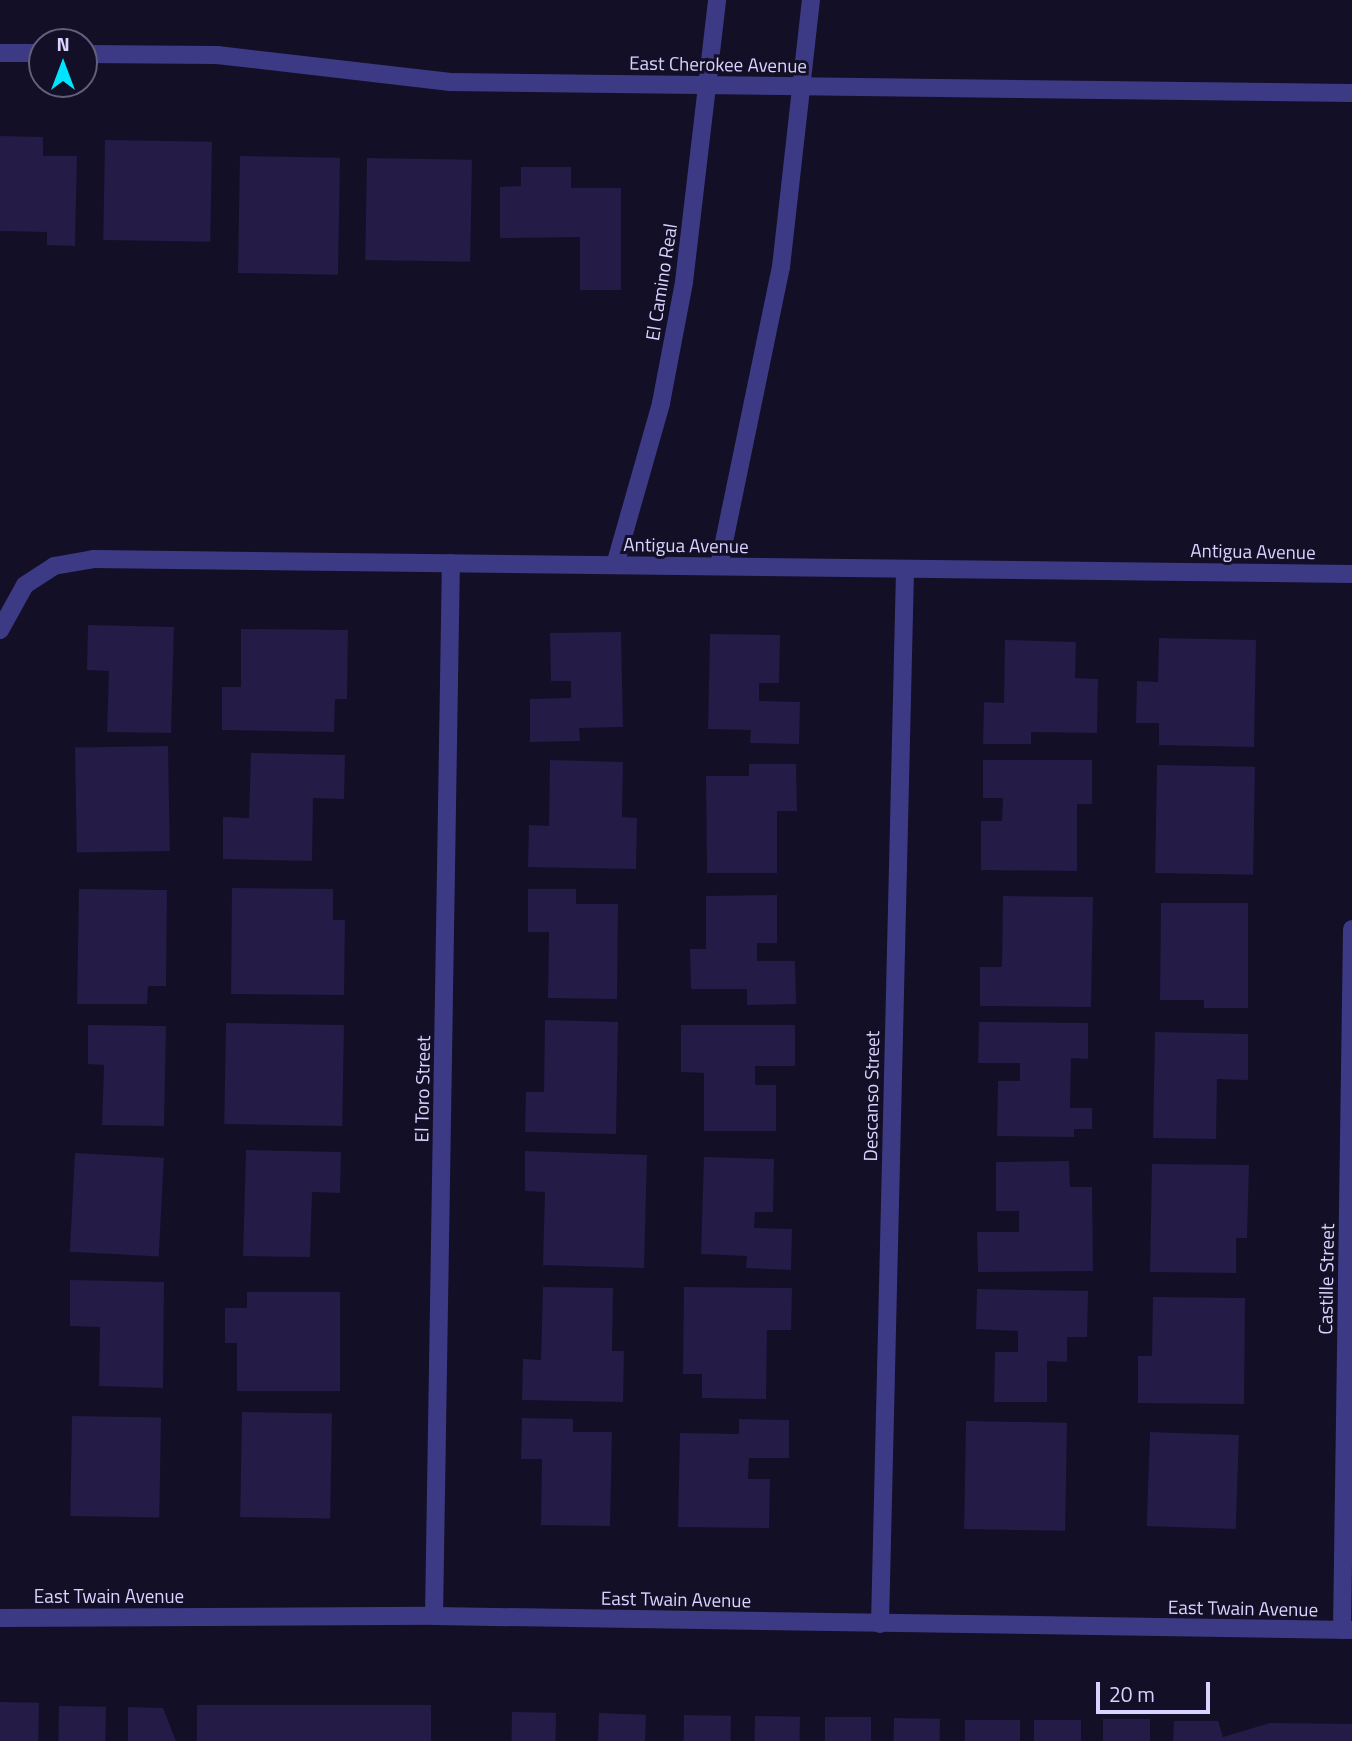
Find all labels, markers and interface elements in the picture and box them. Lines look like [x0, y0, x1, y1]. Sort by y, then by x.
north arrow [28, 28, 98, 98]
text: N [56, 29, 70, 58]
street label: East Cherokee Avenue [629, 51, 807, 77]
street label: El Camino Real [640, 222, 682, 342]
street label: Antigua Avenue [623, 533, 749, 557]
street label: Antigua Avenue [1190, 539, 1316, 563]
street label: Descanso Street [858, 1030, 884, 1162]
street label: El Toro Street [410, 1035, 434, 1143]
street label: Castille Street [1314, 1223, 1338, 1335]
street label: East Twain Avenue [34, 1585, 184, 1607]
street label: East Twain Avenue [601, 1586, 751, 1612]
street label: East Twain Avenue [1168, 1595, 1318, 1621]
scale bar [1100, 1668, 1214, 1712]
text: 20 m [1109, 1678, 1155, 1710]

